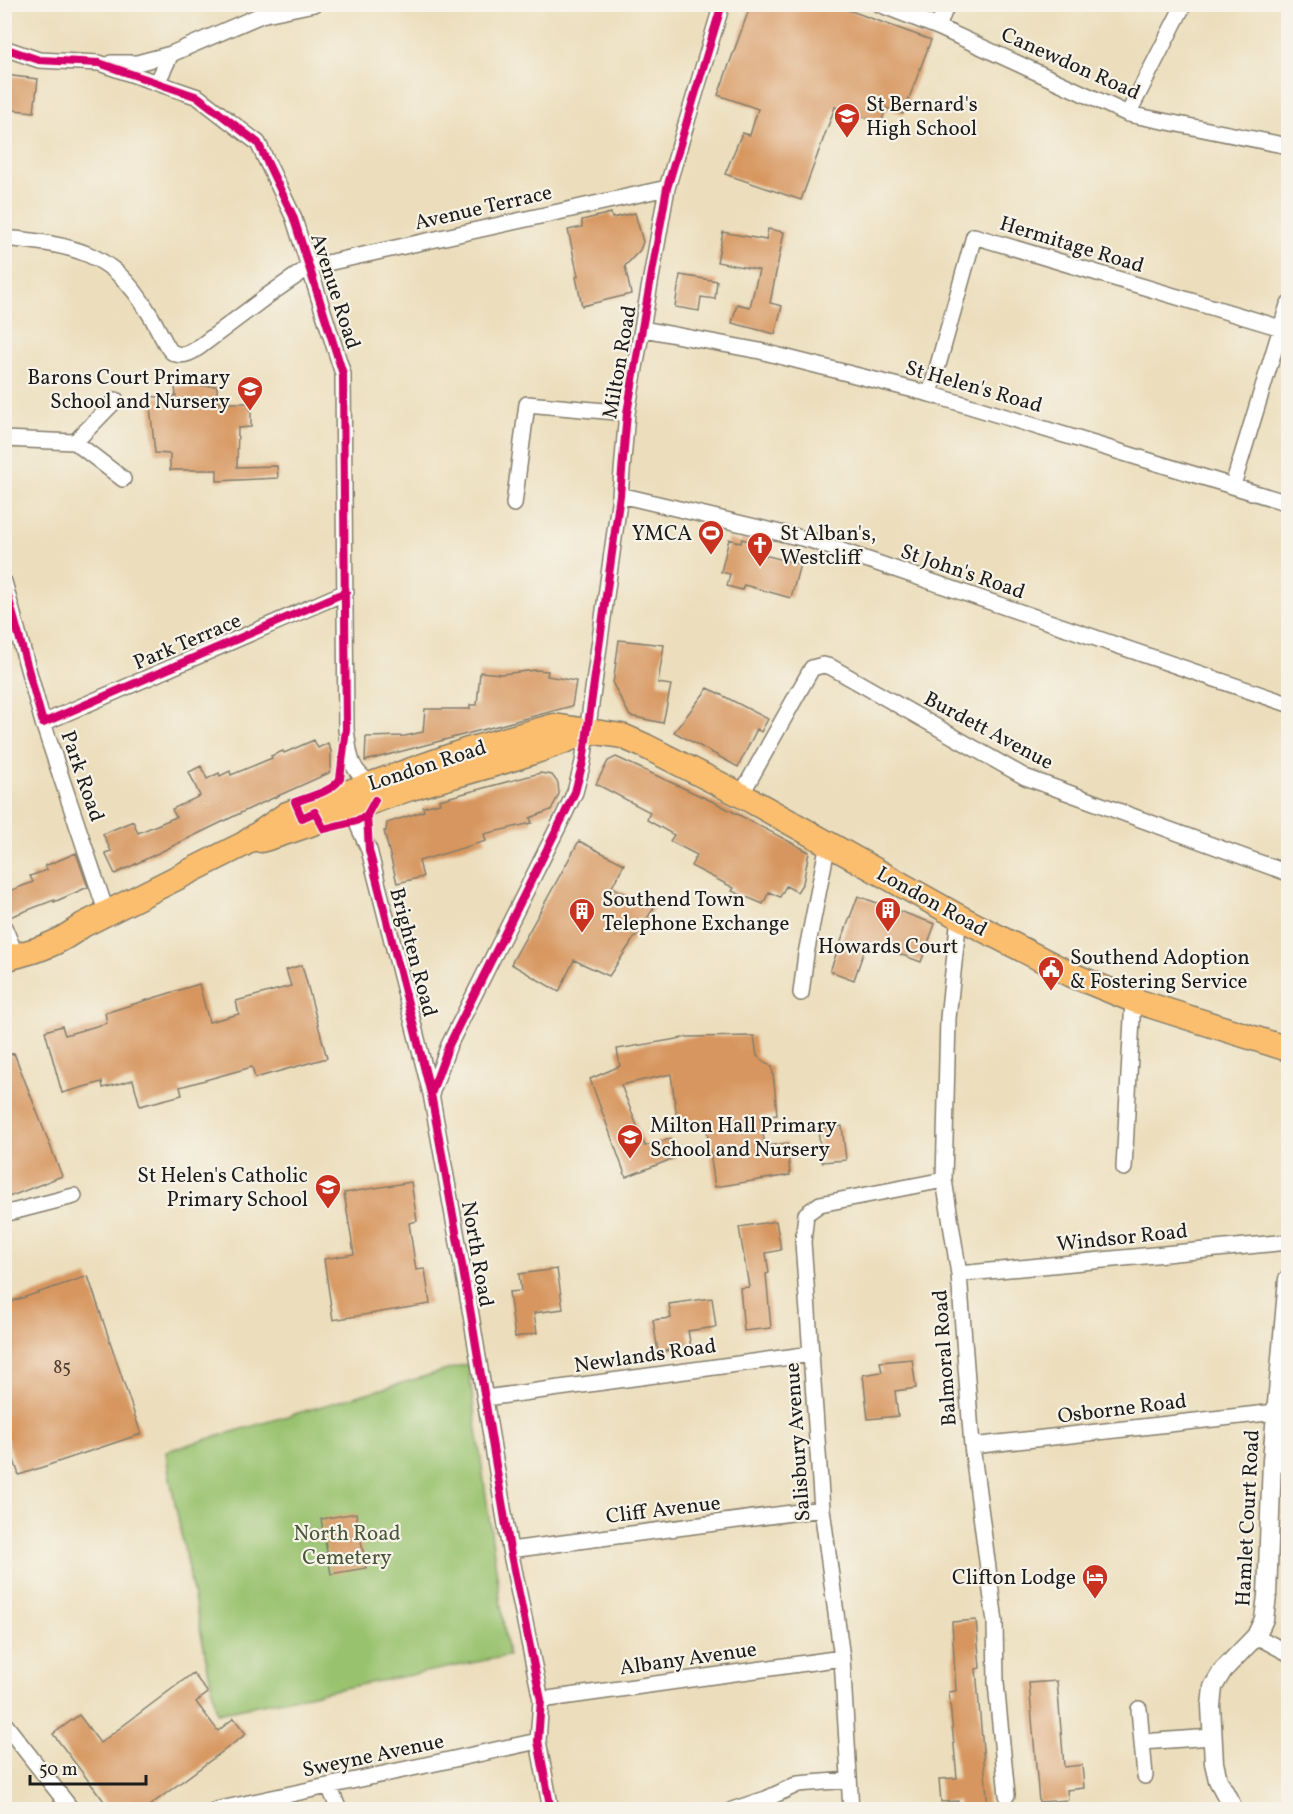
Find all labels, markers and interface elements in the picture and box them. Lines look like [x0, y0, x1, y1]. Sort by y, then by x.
street label: Canewdon Road [996, 21, 1145, 108]
place label: St Bernard's High School [866, 91, 978, 144]
school or university icon: St Bernard's High School [832, 101, 862, 139]
street label: Avenue Terrace [412, 179, 555, 238]
street label: Hermitage Road [996, 210, 1147, 281]
street label: Avenue Road [302, 230, 367, 353]
street label: Milton Road [596, 303, 645, 421]
street label: St Helen's Road [902, 354, 1046, 421]
place label: Barons Court Primary School and Nursery [27, 364, 231, 417]
school or university icon: Barons Court Primary School and Nursery [235, 374, 265, 412]
sports icon: YMCA [696, 518, 726, 556]
place label: YMCA [632, 520, 692, 549]
place label: St Alban's, Westcliff [780, 520, 876, 573]
church icon: St Alban's, Westcliff [745, 530, 775, 568]
street label: St John's Road [896, 538, 1029, 607]
street label: Park Terrace [129, 607, 246, 678]
street label: Burdett Avenue [918, 685, 1058, 778]
street label: Park Road [52, 727, 111, 826]
street label: London Road [365, 734, 490, 799]
street label: London Road [871, 860, 992, 945]
street label: Brighten Road [381, 885, 444, 1020]
place label: Southend Town Telephone Exchange [602, 886, 789, 939]
building icon: Howards Court [873, 895, 903, 933]
building icon: Southend Town Telephone Exchange [567, 896, 597, 934]
place label: Howards Court [818, 933, 958, 962]
place label: Southend Adoption & Fostering Service [1070, 944, 1250, 997]
public building icon: Southend Adoption & Fostering Service [1036, 954, 1066, 992]
place label: Milton Hall Primary School and Nursery [650, 1112, 837, 1165]
school or university icon: Milton Hall Primary School and Nursery [615, 1122, 645, 1160]
place label: St Helen's Catholic Primary School [137, 1162, 308, 1215]
school or university icon: St Helen's Catholic Primary School [313, 1172, 343, 1210]
street label: North Road [453, 1199, 500, 1309]
street label: Windsor Road [1055, 1217, 1189, 1260]
street label: Balmoral Road [926, 1289, 965, 1427]
street label: Newlands Road [572, 1332, 718, 1381]
house number: 85 [53, 1356, 71, 1381]
street label: Salisbury Avenue [778, 1361, 819, 1522]
street label: Osborne Road [1056, 1387, 1188, 1432]
street label: Hamlet Court Road [1229, 1429, 1268, 1607]
street label: Cliff Avenue [604, 1489, 722, 1532]
park label: North Road Cemetery [293, 1520, 401, 1573]
hotel icon: Clifton Lodge [1080, 1562, 1110, 1600]
place label: Clifton Lodge [952, 1564, 1076, 1593]
street label: Albany Avenue [618, 1635, 759, 1683]
street label: Sweyne Avenue [300, 1727, 447, 1786]
scale bar [30, 1748, 146, 1786]
text: 50 m [39, 1758, 78, 1783]

